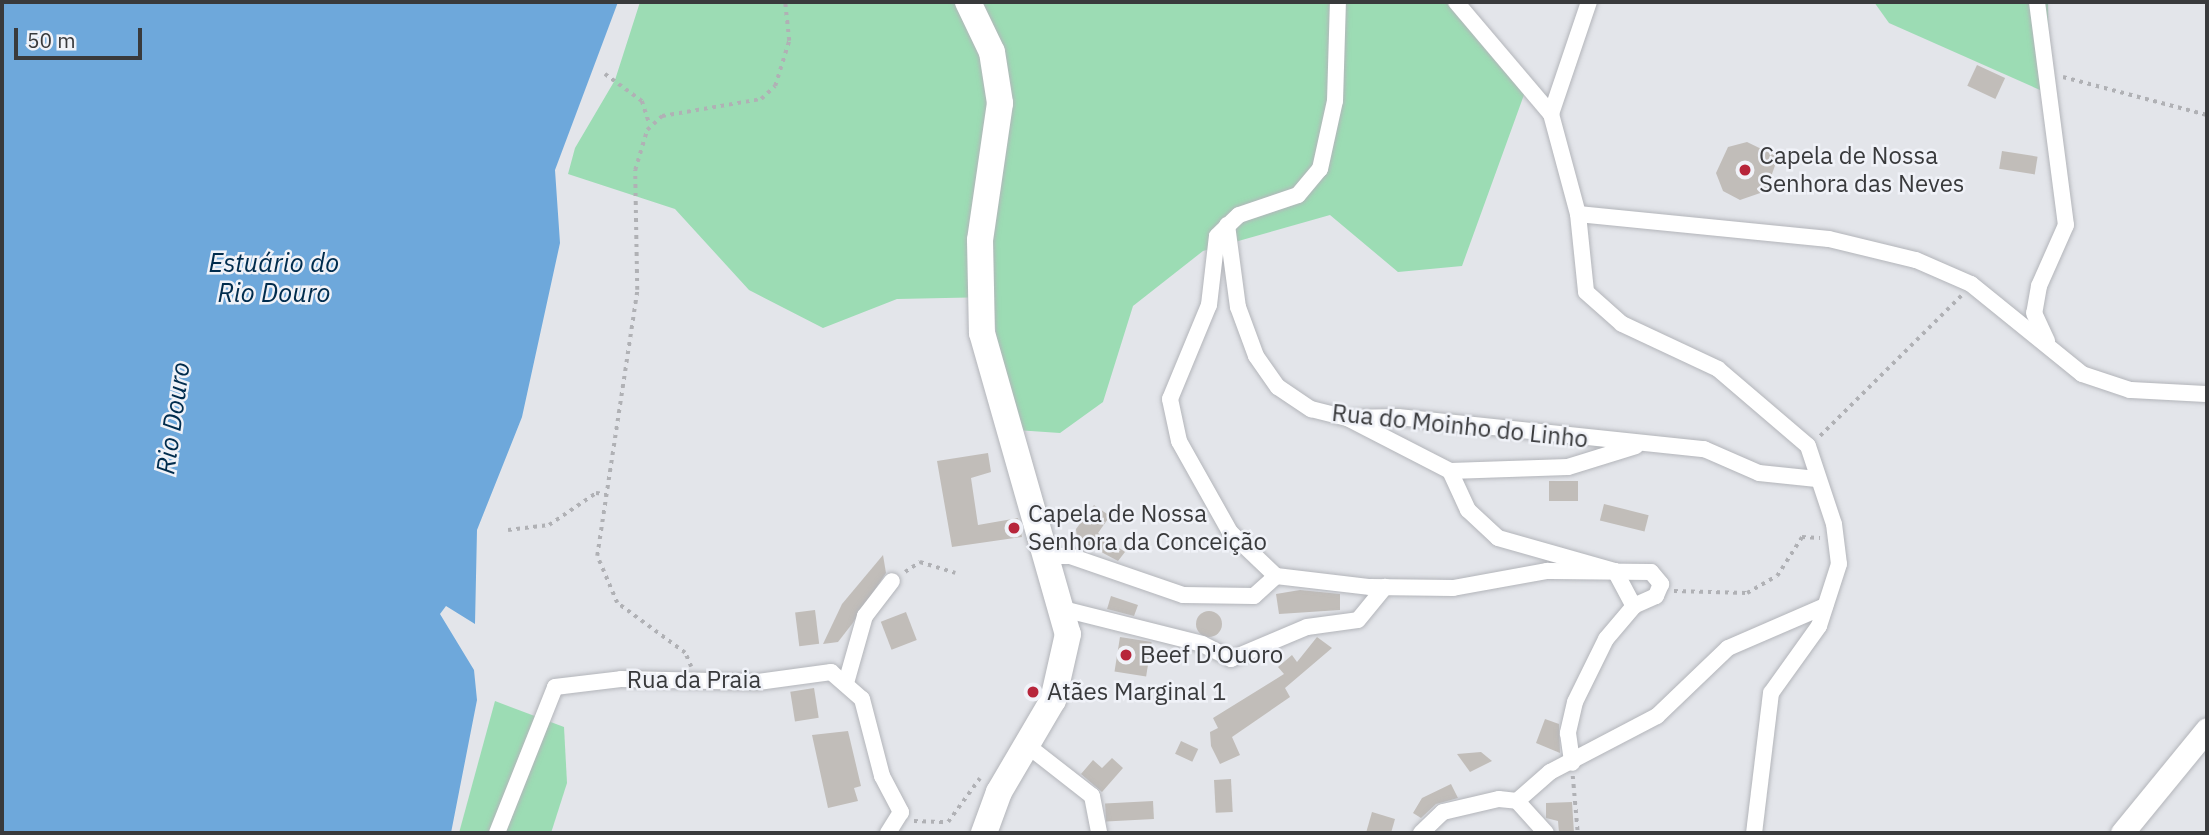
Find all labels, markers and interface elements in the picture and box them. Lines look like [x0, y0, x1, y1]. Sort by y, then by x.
scale bar [18, 14, 145, 58]
text: 50 m [27, 26, 76, 54]
place label: Capela de Nossa Senhora das Neves [1759, 142, 1965, 198]
marker: Capela de Nossa Senhora das Neves [1737, 162, 1753, 178]
water label: Estuário do Rio Douro [209, 247, 339, 308]
water label: Rio Douro [150, 360, 196, 476]
street label: Rua do Moinho do Linho [1330, 398, 1590, 454]
place label: Capela de Nossa Senhora da Conceição [1028, 500, 1267, 556]
marker: Capela de Nossa Senhora da Conceição [1006, 520, 1022, 536]
place label: Beef D'Ouoro [1140, 641, 1283, 669]
marker: Beef D'Ouoro [1118, 647, 1134, 663]
street label: Rua da Praia [627, 666, 761, 694]
place label: Atães Marginal 1 [1047, 678, 1226, 706]
marker: Atães Marginal 1 [1025, 684, 1041, 700]

